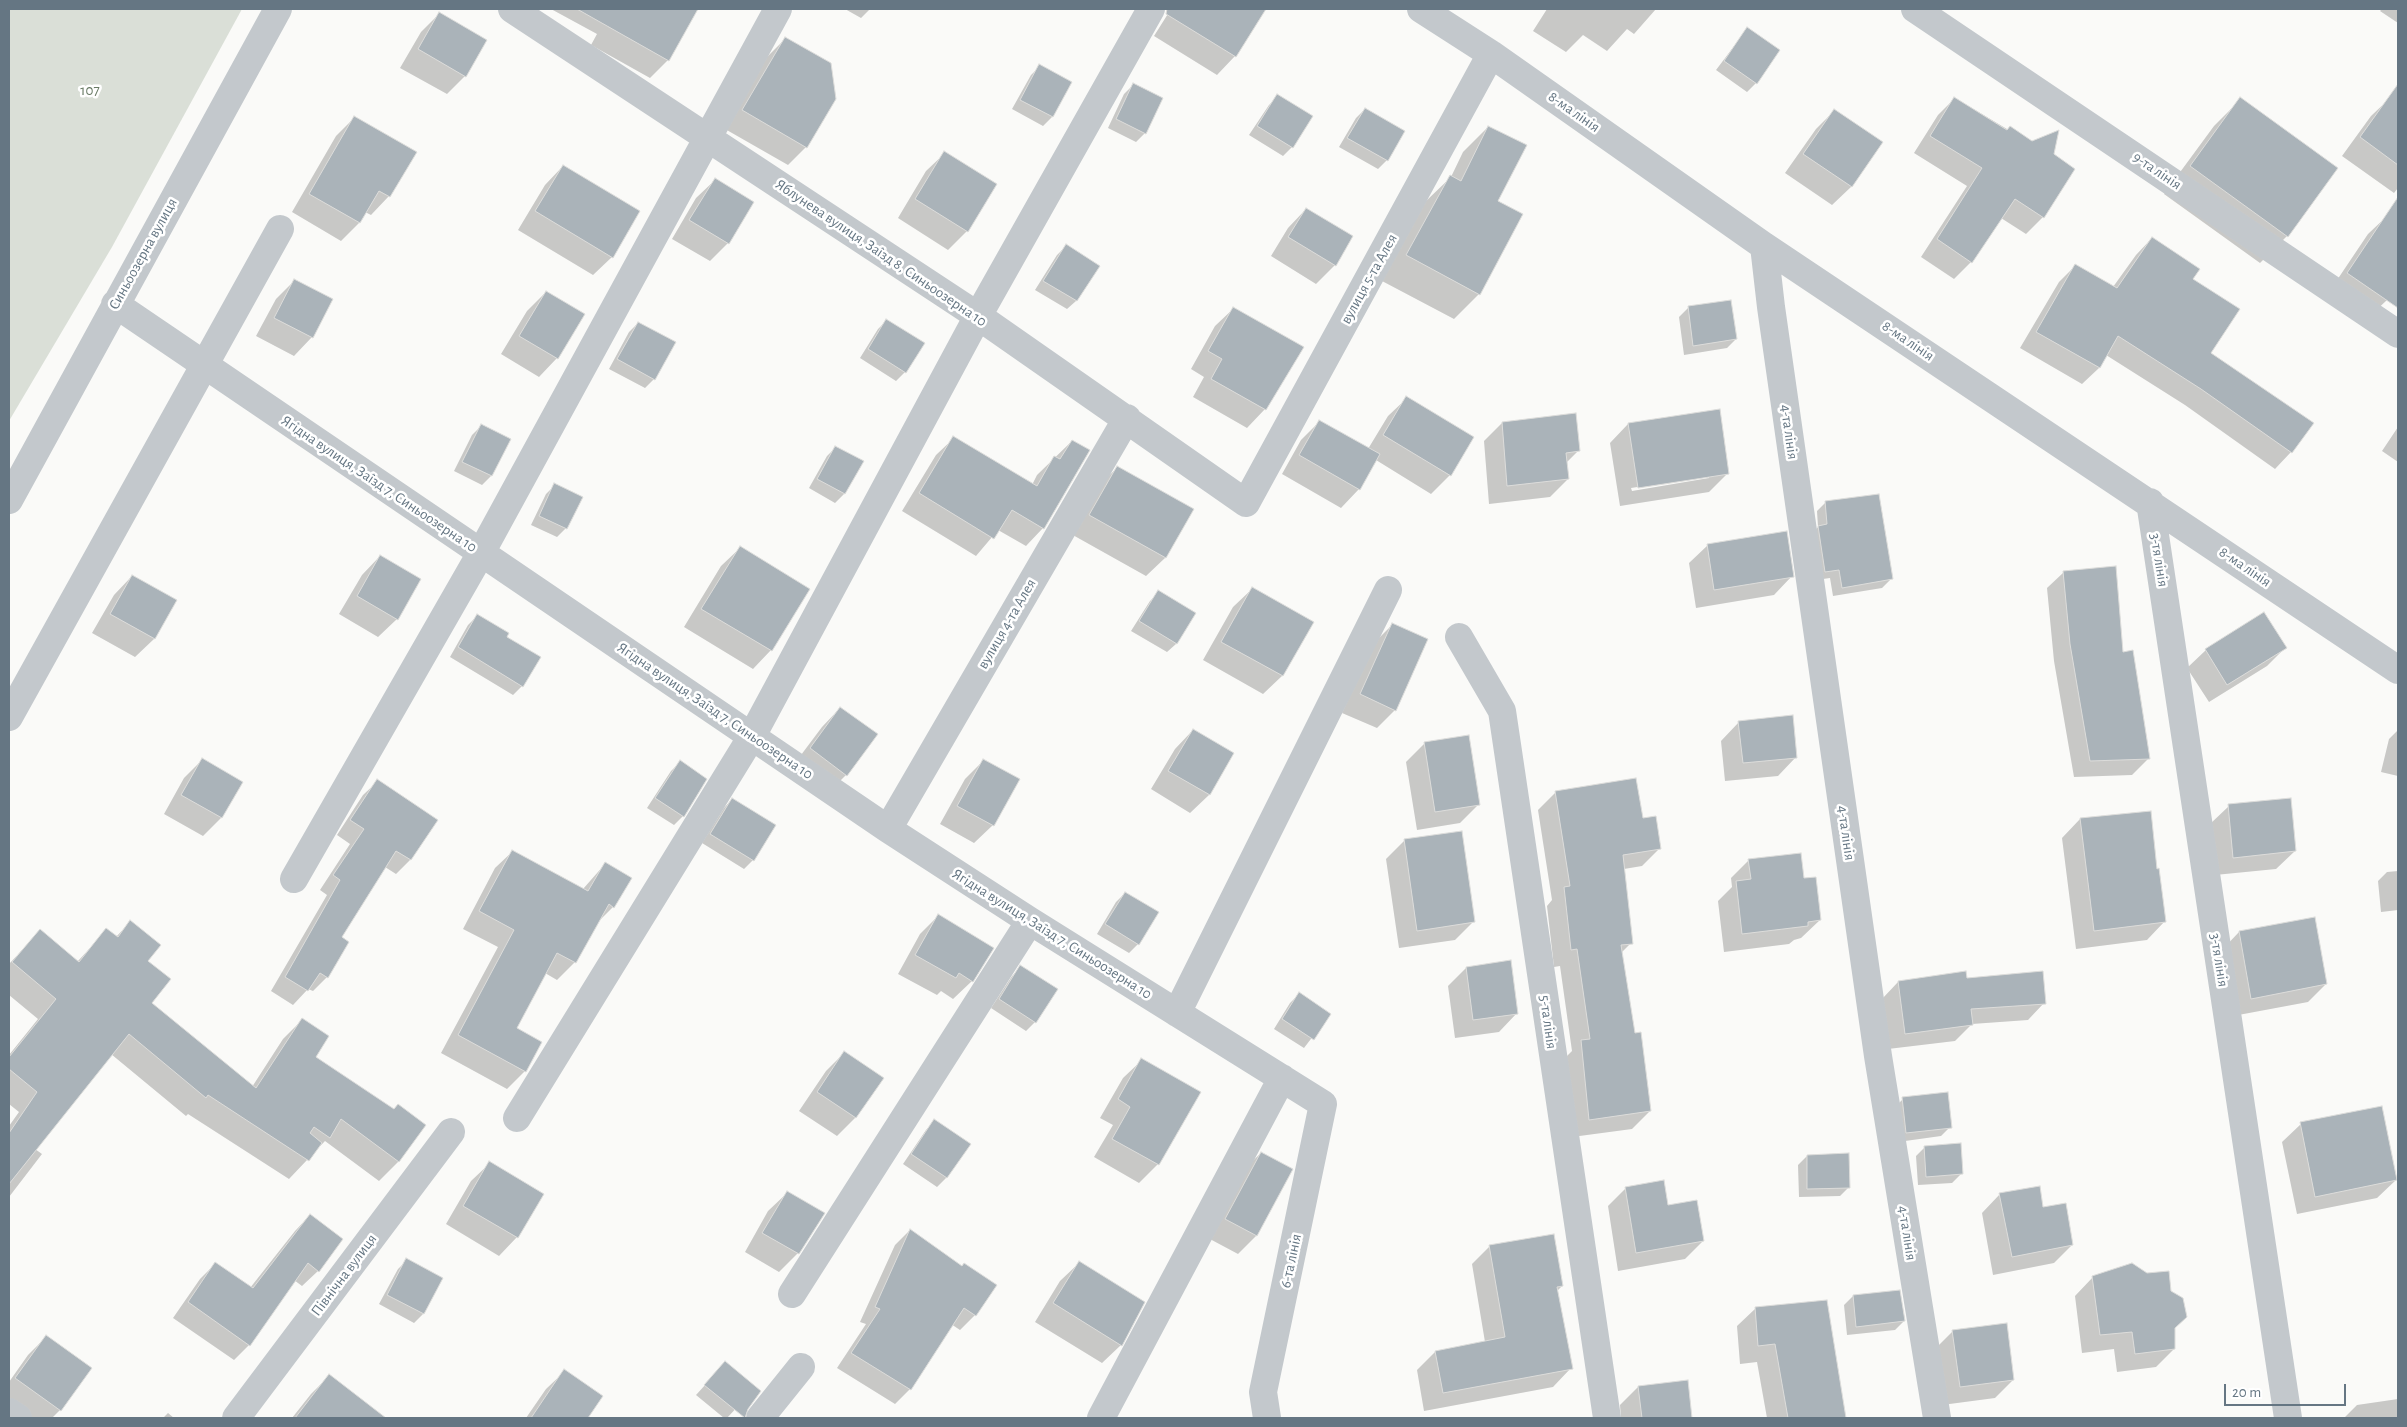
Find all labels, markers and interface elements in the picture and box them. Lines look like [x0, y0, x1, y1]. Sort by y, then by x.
park label: 107 [80, 81, 100, 99]
street label: 8-ма лінія [1545, 88, 1603, 136]
street label: 9-та лінія [2129, 148, 2185, 194]
street label: Яблунева вулиця, Заїзд 8, Синьоозерна 10 [772, 175, 990, 331]
street label: Синьоозерна вулиця [105, 195, 181, 313]
street label: вулиця 5-та Алея [1337, 231, 1401, 327]
street label: 8-ма лінія [1879, 317, 1937, 365]
street label: 4-та лінія [1776, 403, 1802, 461]
street label: Ягідна вулиця, Заїзд 7, Синьоозерна 10 [278, 412, 480, 556]
street label: 3-тя лінія [2146, 532, 2172, 588]
street label: 8-ма лінія [2216, 543, 2274, 591]
street label: вулиця 4-та Алея [974, 576, 1040, 672]
street label: Ягідна вулиця, Заїзд 7, Синьоозерна 10 [614, 639, 816, 783]
street label: 4-та лінія [1833, 804, 1859, 862]
street label: Ягідна вулиця, Заїзд 7, Синьоозерна 10 [949, 865, 1155, 1003]
street label: 3-тя лінія [2206, 932, 2232, 988]
street label: 5-та лінія [1535, 994, 1561, 1050]
street label: 4-та лінія [1894, 1204, 1920, 1262]
street label: Північна вулиця [307, 1230, 381, 1320]
street label: 6-та лінія [1276, 1232, 1306, 1290]
scale bar [2227, 1374, 2350, 1406]
text: 20 m [2232, 1385, 2261, 1400]

